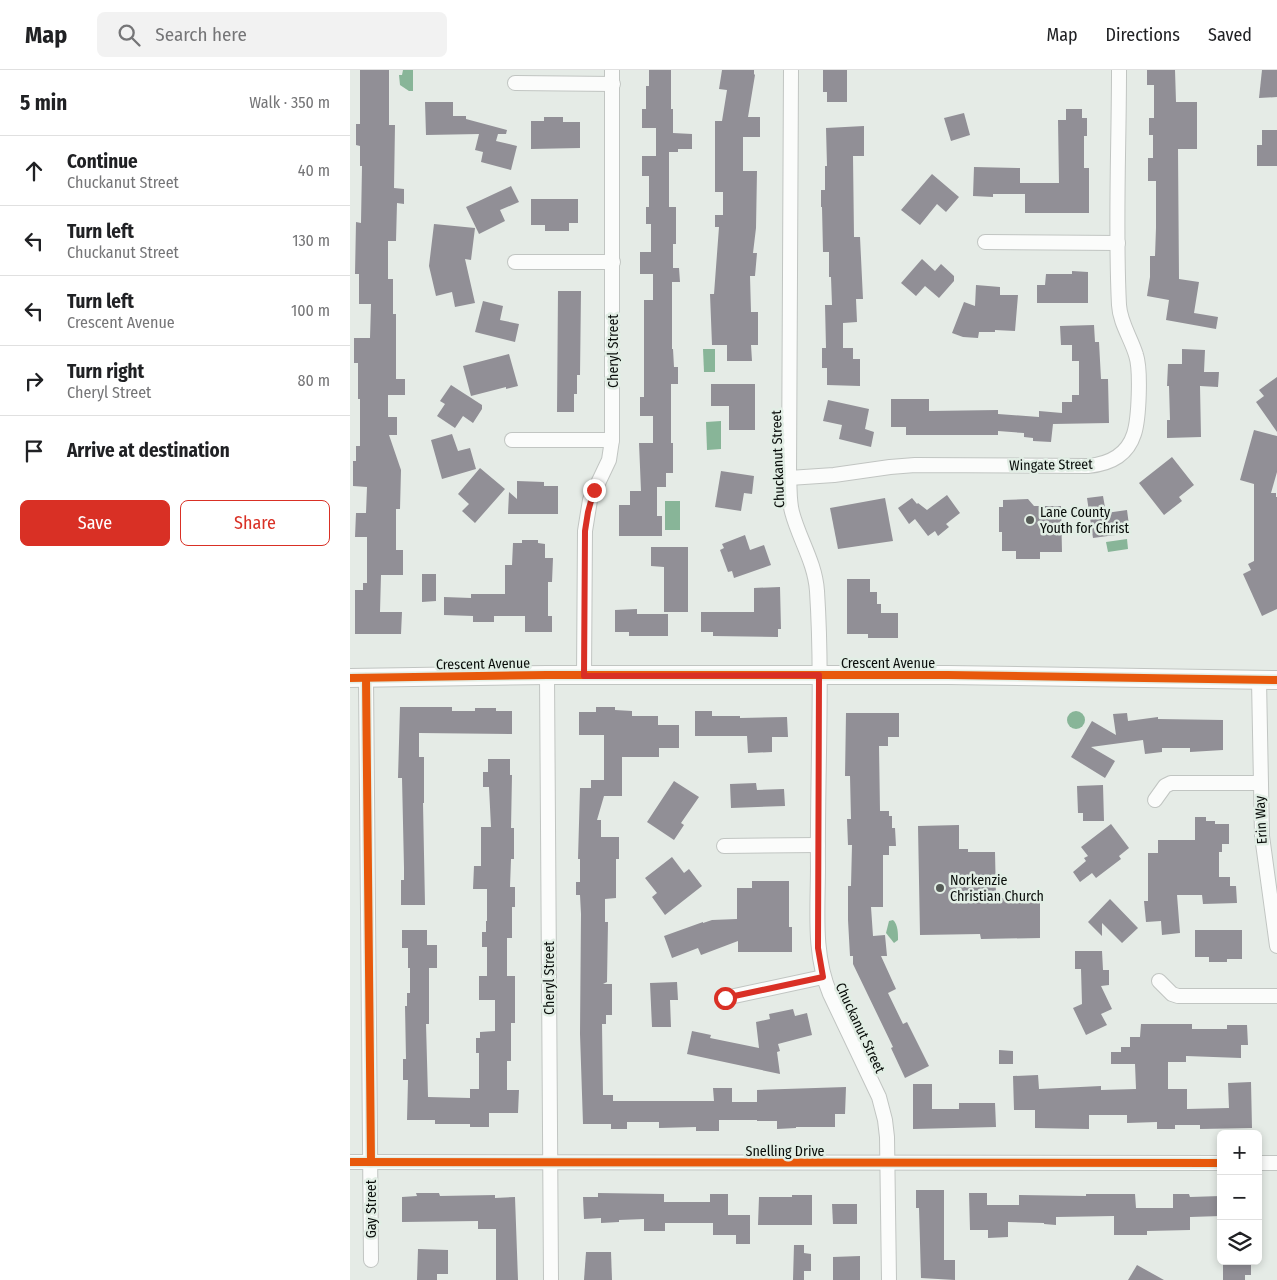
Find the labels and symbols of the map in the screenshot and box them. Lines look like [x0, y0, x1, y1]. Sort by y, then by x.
street label: Cheryl Street [605, 314, 622, 388]
street label: Chuckanut Street [768, 409, 788, 508]
street label: Wingate Street [1009, 456, 1093, 474]
route end [583, 479, 606, 502]
place label: Lane County Youth for Christ [1040, 504, 1130, 537]
marker: Lane County Youth for Christ [1024, 514, 1036, 526]
street label: Crescent Avenue [436, 655, 530, 673]
street label: Crescent Avenue [841, 655, 935, 672]
street label: Erin Way [1251, 795, 1271, 845]
place label: Norkenzie Christian Church [950, 872, 1044, 905]
marker: Norkenzie Christian Church [934, 882, 946, 894]
street label: Cheryl Street [541, 941, 558, 1015]
street label: Chuckanut Street [832, 980, 889, 1076]
route start [714, 987, 737, 1010]
street label: Snelling Drive [745, 1143, 825, 1160]
street label: Gay Street [363, 1179, 380, 1238]

